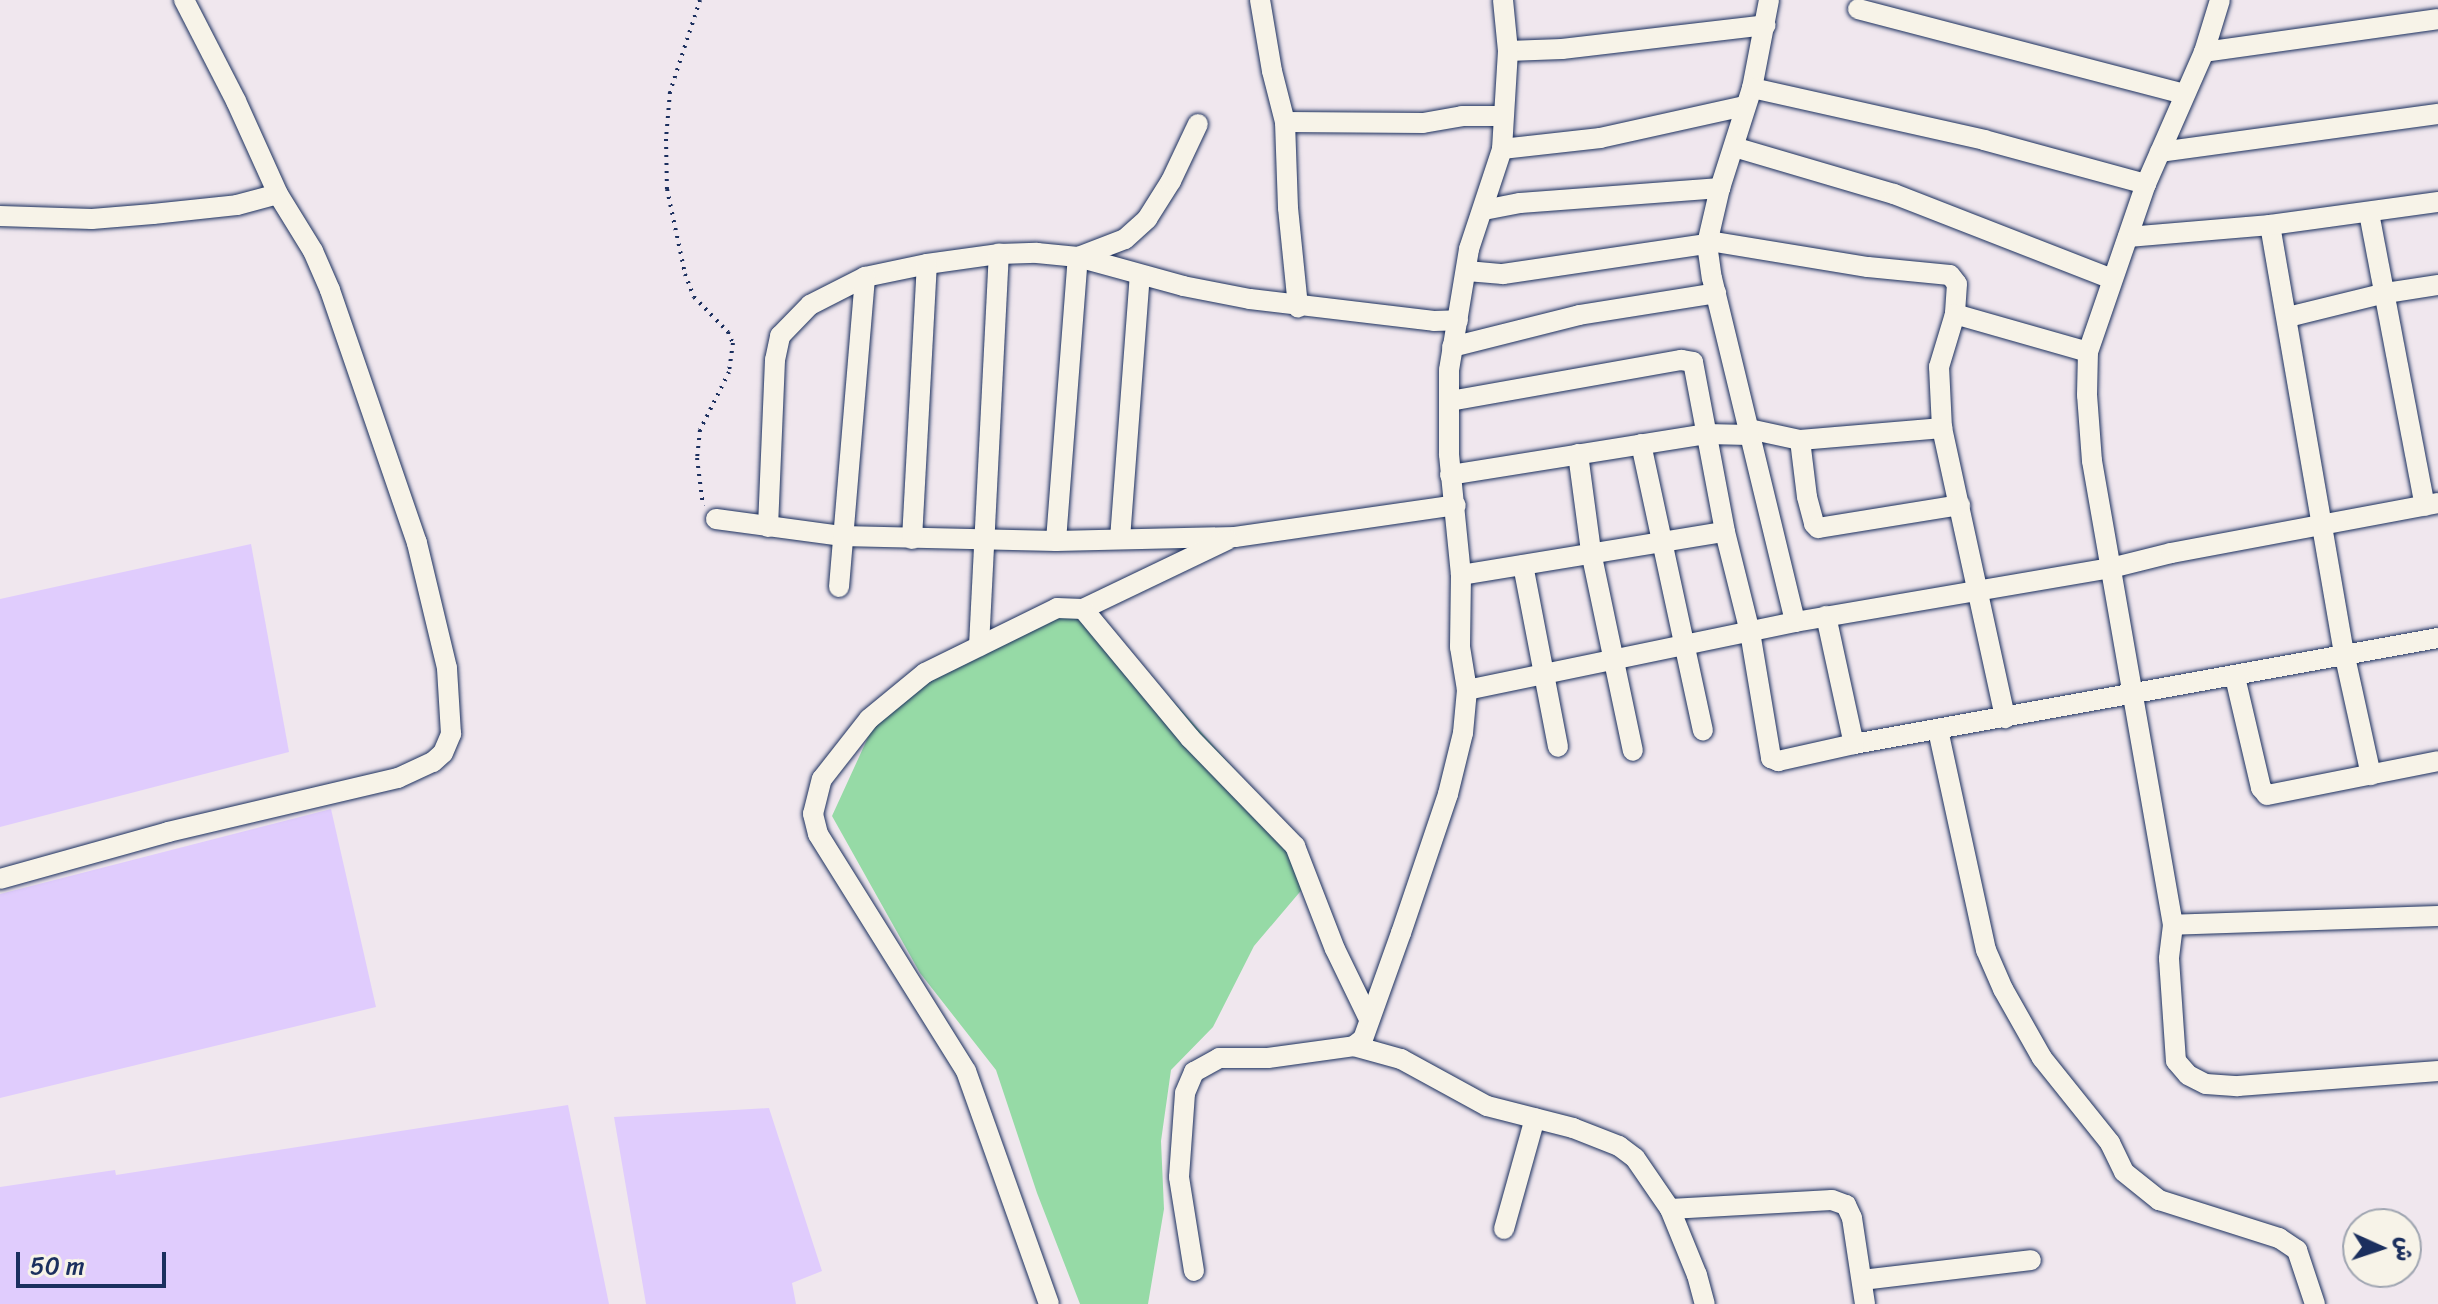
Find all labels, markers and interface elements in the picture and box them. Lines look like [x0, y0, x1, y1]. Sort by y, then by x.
north arrow [2342, 1208, 2422, 1288]
scale bar [20, 1236, 170, 1286]
text: ش [2384, 1236, 2425, 1262]
text: 50 m [30, 1245, 85, 1287]

